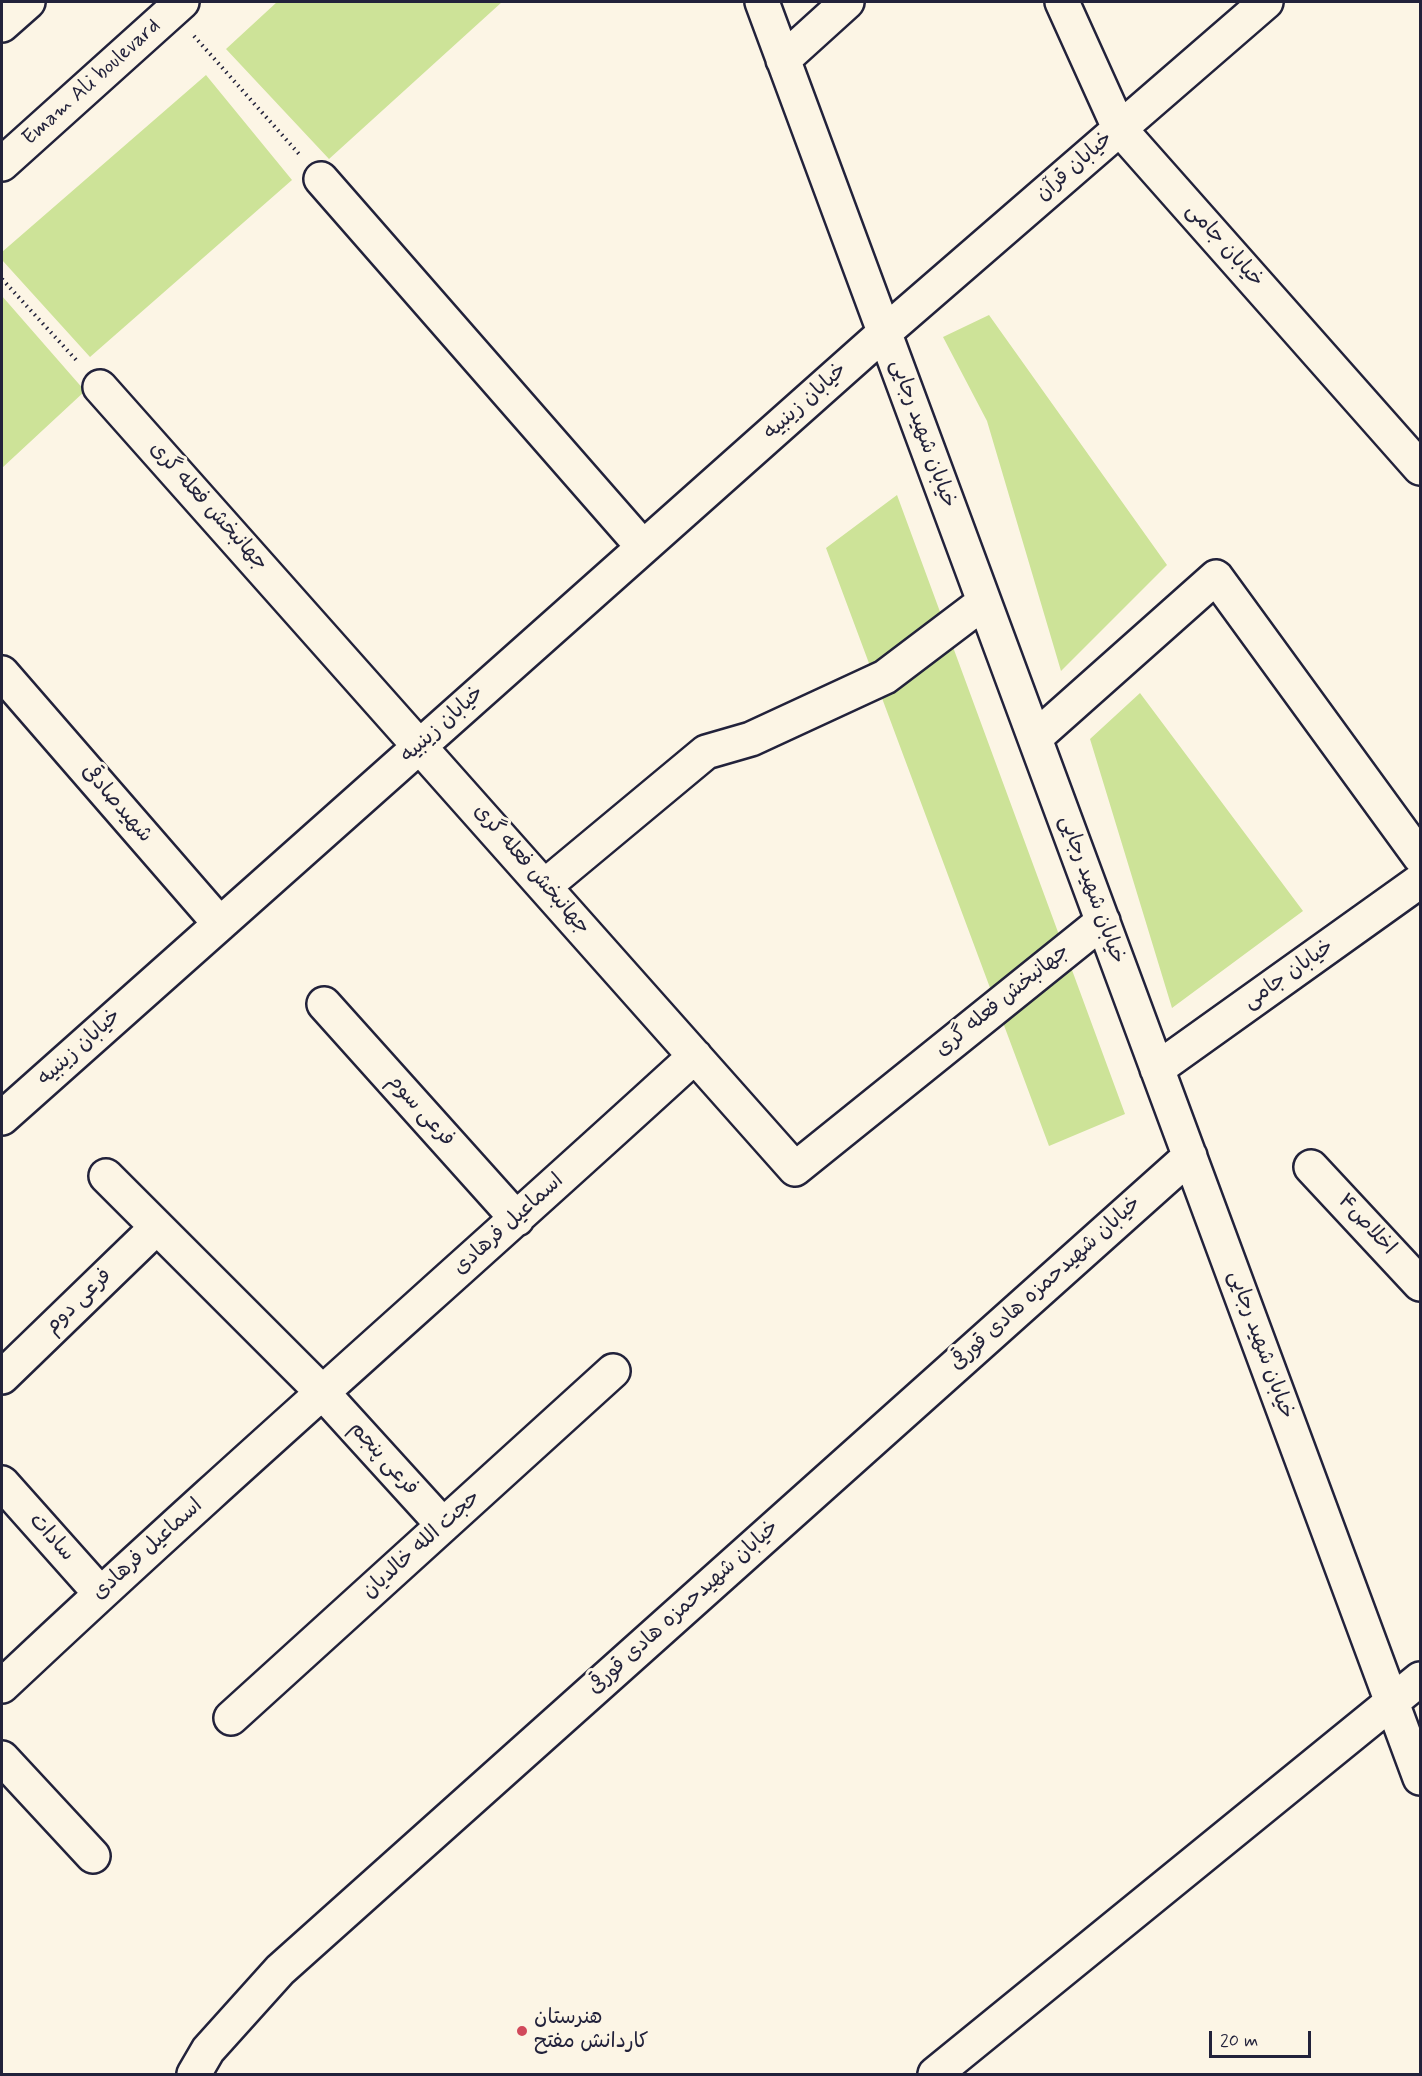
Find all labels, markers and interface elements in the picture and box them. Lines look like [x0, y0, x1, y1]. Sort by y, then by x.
street label: Emam Ali boulevard [18, 14, 166, 152]
street label: خیابان قرآن [1031, 127, 1119, 207]
street label: خیابان جامی [1180, 199, 1268, 293]
street label: خیابان شهید رجایی [883, 356, 961, 512]
street label: خیابان زینبیه [759, 358, 853, 446]
street label: جهانبخش فعله گری [143, 437, 273, 577]
street label: خیابان زینبیه [396, 681, 490, 769]
street label: شهیدصادقی [75, 760, 157, 848]
street label: جهانبخش فعله گری [467, 799, 595, 941]
street label: خیابان شهید رجایی [1052, 812, 1130, 968]
street label: خیابان جامی [1239, 935, 1339, 1015]
street label: جهانبخش فعله گری [931, 939, 1075, 1063]
street label: خیابان زینبیه [33, 1004, 127, 1092]
street label: فرعی سوم [381, 1070, 459, 1152]
street label: اسماعیل فرهادی [449, 1169, 569, 1281]
street label: اخلاص۴ [1331, 1189, 1401, 1261]
street label: خیابان شهیدحمزه هادی قورقی [945, 1192, 1147, 1376]
street label: فرعی دوم [40, 1264, 118, 1340]
street label: خیابان شهید رجایی [1221, 1267, 1299, 1423]
street label: فرعی پنجم [343, 1417, 423, 1501]
street label: حجت الله خالدیان [358, 1485, 486, 1605]
street label: اسماعیل فرهادی [88, 1494, 208, 1606]
street label: سادات [23, 1509, 79, 1567]
street label: خیابان شهیدحمزه هادی قورقی [583, 1516, 785, 1700]
place label: هنرستان کاردانش مفتح [534, 2006, 648, 2056]
scale bar [1212, 2019, 1314, 2057]
marker: هنرستان کاردانش مفتح [515, 2024, 529, 2038]
text: 20 m [1220, 2029, 1258, 2053]

